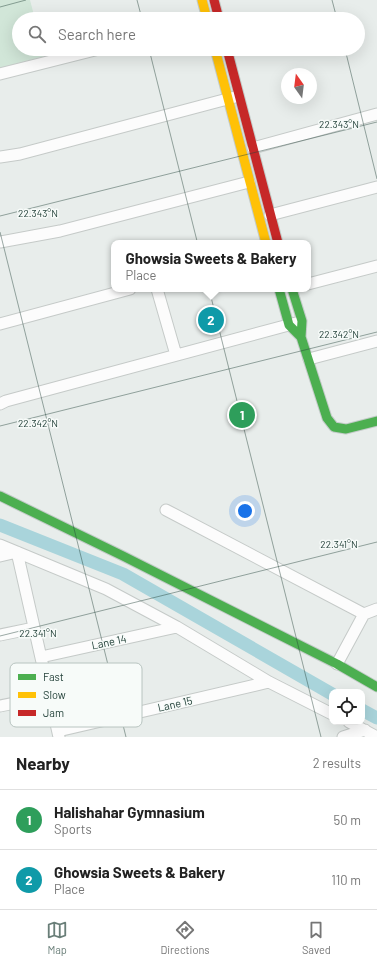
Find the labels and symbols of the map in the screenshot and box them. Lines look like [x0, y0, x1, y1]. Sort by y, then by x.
north arrow [281, 68, 317, 104]
text: 22.343°N [319, 118, 359, 130]
text: 22.343°N [18, 207, 58, 219]
pin: 2 [198, 305, 224, 335]
text: 22.342°N [319, 328, 359, 340]
pin: 1 [229, 400, 255, 430]
text: 22.342°N [18, 417, 58, 429]
your location [235, 501, 255, 521]
text: 22.341°N [320, 538, 358, 550]
text: 22.341°N [19, 627, 57, 639]
street label: Lane 14 [90, 631, 128, 652]
legend [10, 663, 142, 727]
text: Fast [43, 670, 64, 683]
text: Slow [43, 688, 66, 701]
street label: Lane 15 [156, 693, 194, 714]
text: Jam [43, 706, 64, 719]

